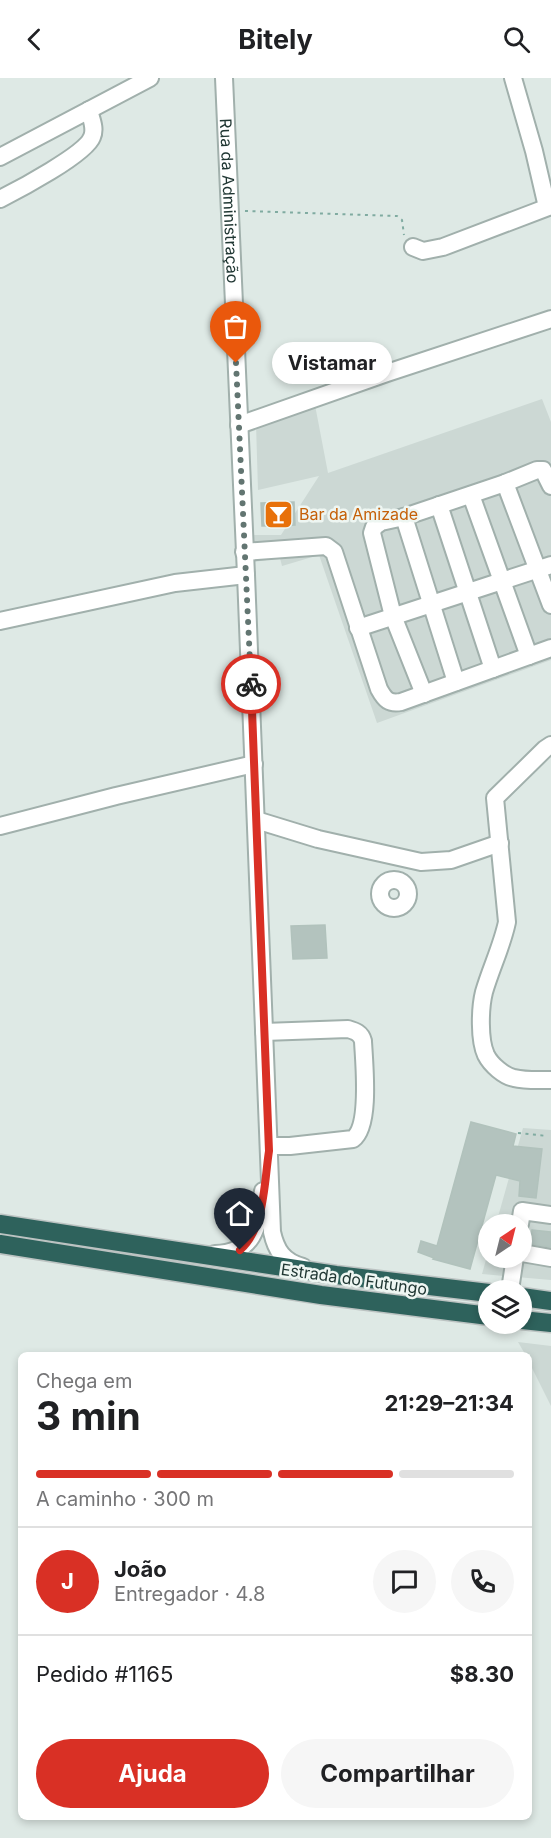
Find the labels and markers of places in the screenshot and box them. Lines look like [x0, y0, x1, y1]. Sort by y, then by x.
pin [210, 301, 261, 363]
callout: Vistamar [272, 342, 392, 384]
bar icon: Bar da Amizade [262, 498, 294, 530]
place label: Bar da Amizade [299, 504, 418, 524]
pin [214, 1188, 265, 1250]

